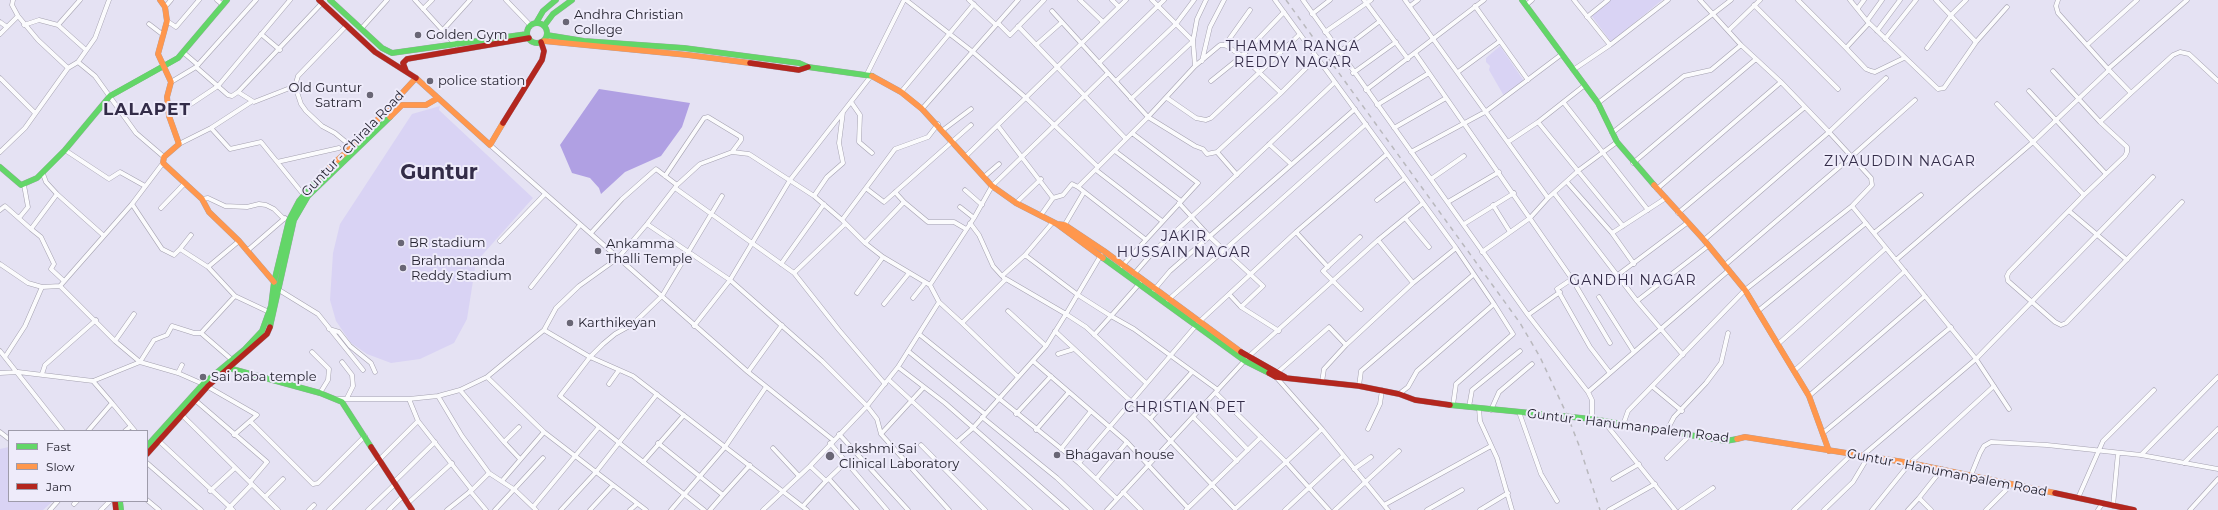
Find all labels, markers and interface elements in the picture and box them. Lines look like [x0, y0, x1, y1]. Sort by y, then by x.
place label: Andhra Christian College [574, 7, 684, 38]
marker: Andhra Christian College [561, 17, 571, 27]
place label: Golden Gym [426, 27, 507, 43]
marker: Golden Gym [413, 30, 423, 40]
district label: THAMMA RANGA REDDY NAGAR [1226, 39, 1360, 72]
place label: police station [438, 73, 525, 89]
marker: police station [425, 76, 435, 86]
place label: Old Guntur Satram [289, 80, 362, 111]
street label: Guntur - Chirala Road [298, 88, 408, 200]
marker: Old Guntur Satram [365, 90, 375, 100]
district label: LALAPET [103, 100, 191, 120]
district label: ZIYAUDDIN NAGAR [1824, 154, 1976, 170]
district label: Guntur [400, 160, 478, 186]
district label: JAKIR HUSSAIN NAGAR [1117, 229, 1251, 262]
place label: BR stadium [409, 235, 485, 251]
place label: Ankamma Thalli Temple [606, 236, 692, 267]
marker: BR stadium [396, 238, 406, 248]
marker: Ankamma Thalli Temple [593, 246, 603, 256]
place label: Brahmananda Reddy Stadium [411, 253, 512, 284]
marker: Brahmananda Reddy Stadium [398, 263, 408, 273]
district label: GANDHI NAGAR [1569, 273, 1697, 289]
place label: Karthikeyan [578, 315, 656, 331]
marker: Karthikeyan [565, 318, 575, 328]
place label: Sai baba temple [211, 369, 317, 385]
marker: Sai baba temple [198, 372, 208, 382]
district label: CHRISTIAN PET [1124, 400, 1246, 416]
street label: Guntur - Hanumanpalem Road [1526, 406, 1730, 446]
legend [8, 430, 148, 502]
text: Fast [46, 439, 71, 454]
place label: Lakshmi Sai Clinical Laboratory [839, 441, 959, 472]
street label: Guntur - Hanumanpalem Road [1846, 446, 2048, 500]
place label: Bhagavan house [1065, 447, 1174, 463]
marker: Lakshmi Sai Clinical Laboratory [824, 450, 836, 462]
marker: Bhagavan house [1052, 450, 1062, 460]
text: Slow [46, 459, 75, 474]
text: Jam [46, 479, 72, 494]

